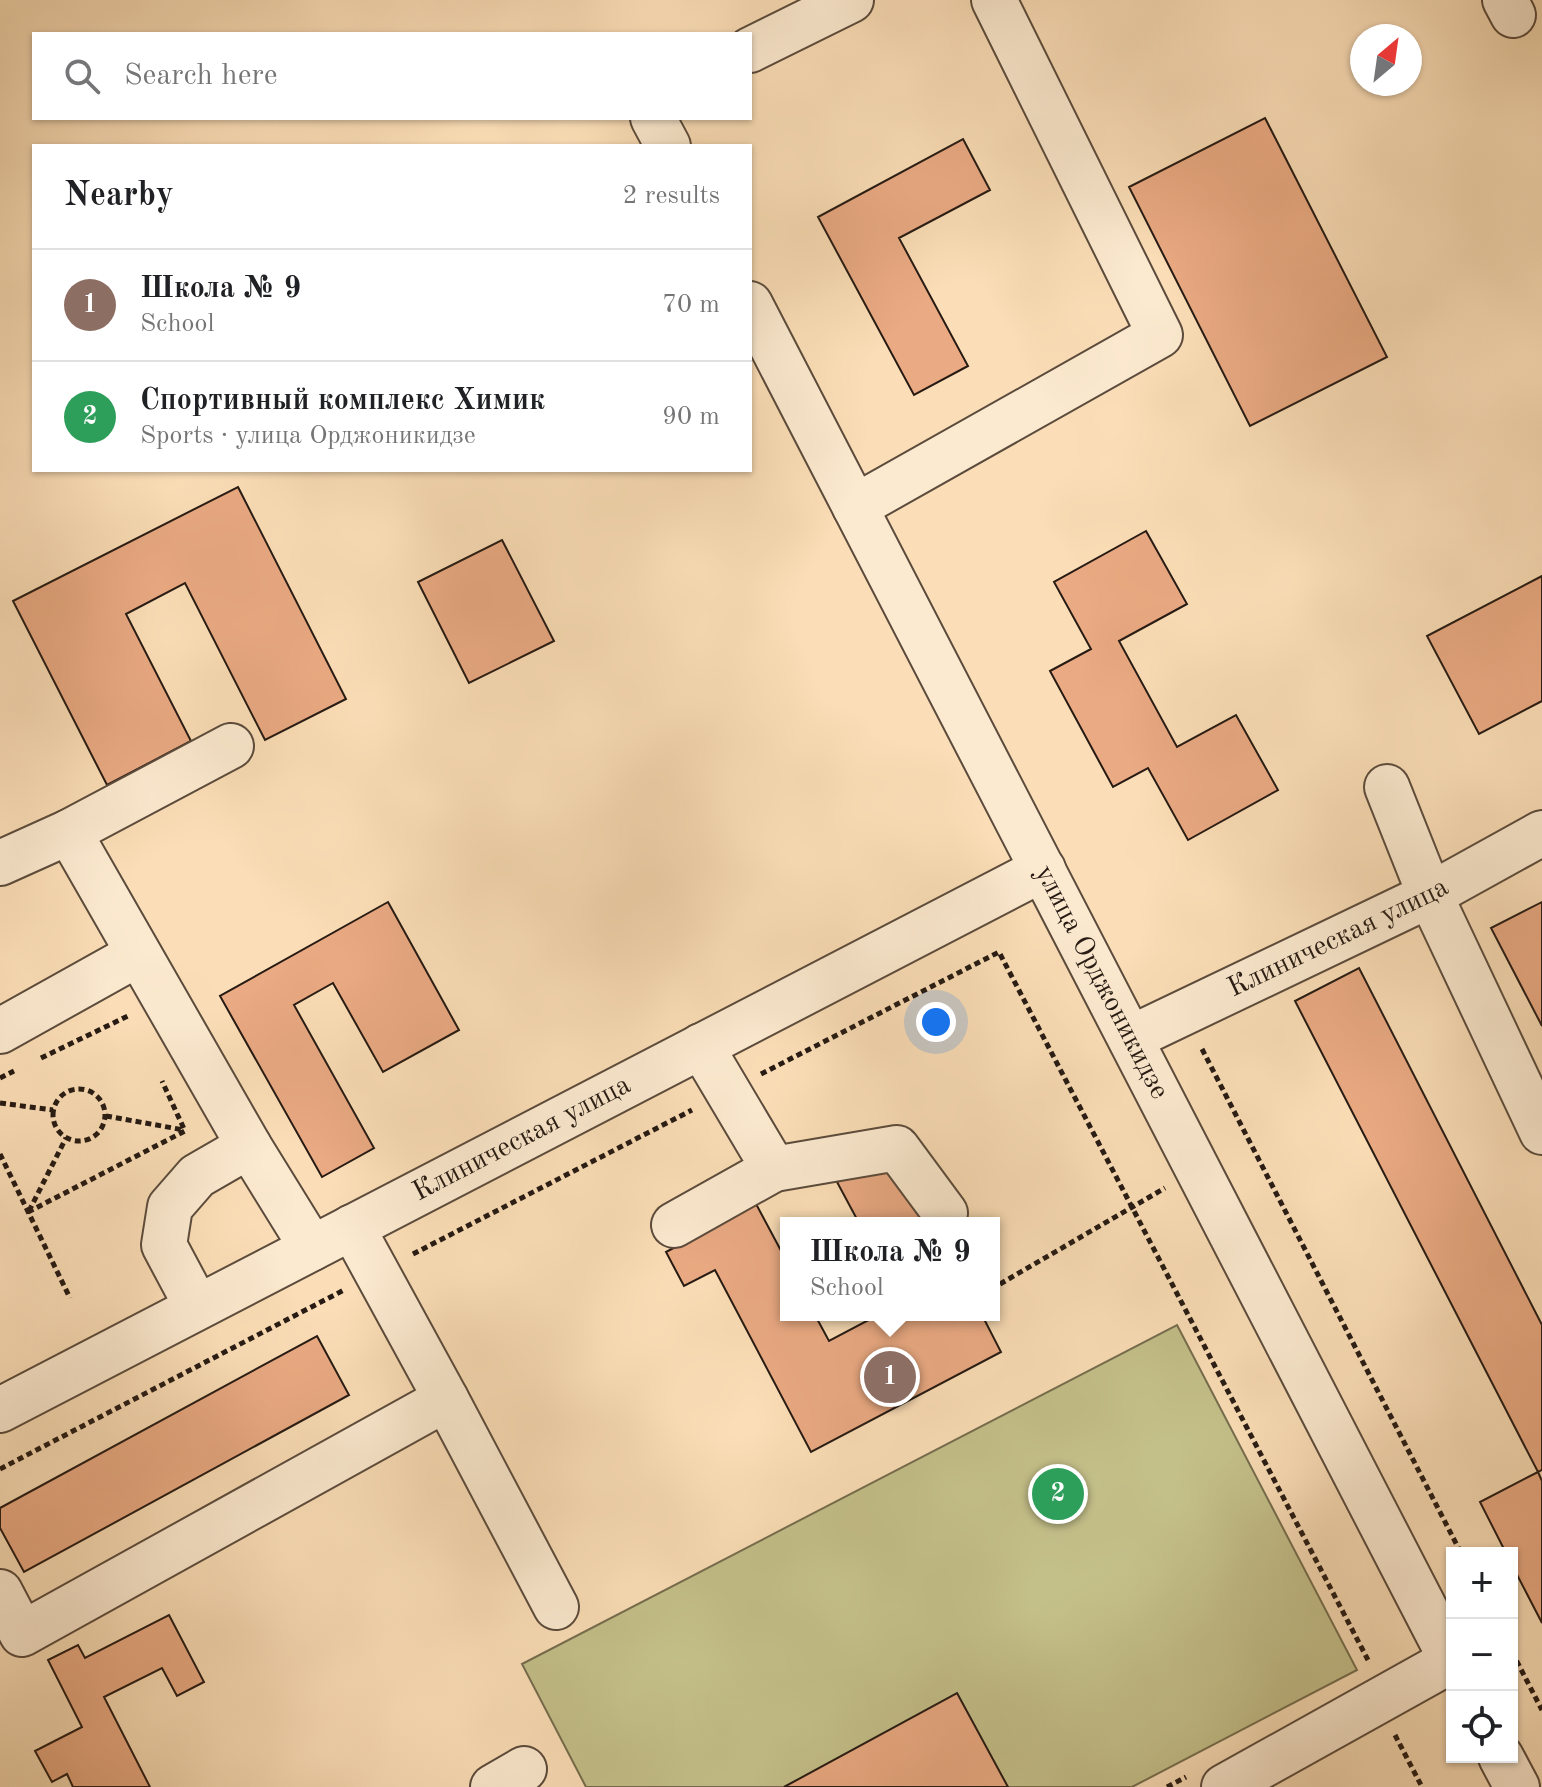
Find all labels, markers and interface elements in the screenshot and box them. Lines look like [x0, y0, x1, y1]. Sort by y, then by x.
north arrow [1350, 24, 1422, 96]
search box [32, 32, 752, 120]
icon: search [60, 54, 104, 98]
text: Search here [124, 61, 278, 91]
text: Nearby [64, 179, 174, 213]
text: 2 results [622, 183, 720, 209]
text: Школа № 9 [140, 274, 301, 304]
text: 1 [82, 292, 98, 318]
text: 70 m [662, 292, 720, 318]
text: School [140, 311, 214, 337]
text: Спортивный комплекс Химик [140, 386, 545, 416]
text: 2 [82, 404, 98, 430]
text: 90 m [662, 404, 720, 430]
text: Sports · улица Орджоникидзе [140, 423, 476, 449]
street label: улица Орджоникидзе [1029, 861, 1173, 1104]
street label: Клиническая улица [1224, 873, 1454, 1003]
your location [916, 1002, 956, 1042]
street label: Клиническая улица [408, 1071, 636, 1207]
popup [780, 1217, 1000, 1321]
text: Школа № 9 [809, 1238, 971, 1268]
text: School [809, 1275, 884, 1301]
pin: 1 [864, 1347, 916, 1407]
pin: 2 [1032, 1464, 1084, 1524]
map controls [1446, 1547, 1518, 1763]
button: + [1446, 1547, 1518, 1619]
button: − [1446, 1619, 1518, 1691]
button: locate [1446, 1691, 1518, 1763]

